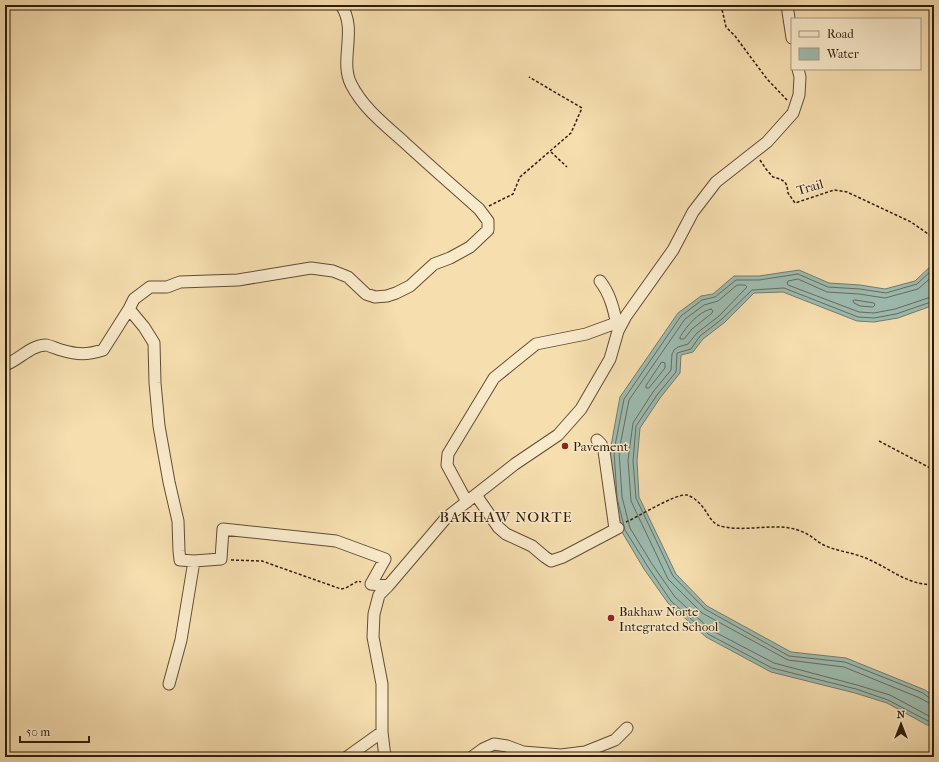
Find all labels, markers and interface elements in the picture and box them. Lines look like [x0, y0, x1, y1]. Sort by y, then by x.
legend [791, 18, 921, 70]
text: Road [827, 27, 854, 41]
text: Water [826, 47, 860, 61]
street label: Trail [795, 176, 825, 198]
place label: Pavement [573, 439, 629, 454]
marker: Pavement [560, 441, 570, 451]
district label: BAKHAW NORTE [439, 508, 573, 526]
place label: Bakhaw Norte Integrated School [619, 604, 719, 634]
marker: Bakhaw Norte Integrated School [606, 613, 616, 623]
north arrow [881, 704, 921, 744]
text: N [897, 708, 906, 721]
scale bar [20, 718, 89, 744]
text: 50 m [26, 725, 50, 739]

